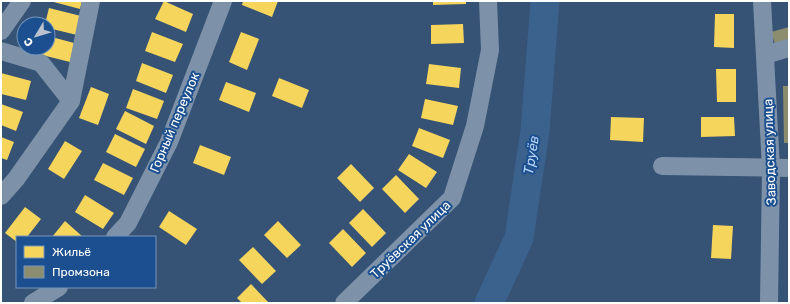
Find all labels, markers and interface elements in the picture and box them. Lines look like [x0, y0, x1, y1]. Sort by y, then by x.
north arrow [16, 16, 56, 56]
text: С [21, 35, 36, 49]
street label: Горный переулок [147, 70, 202, 174]
street label: Заводская улица [760, 98, 779, 206]
water label: Труёв [520, 134, 543, 176]
street label: Труёвская улица [367, 197, 453, 281]
legend [16, 236, 156, 288]
text: Жильё [52, 245, 91, 259]
text: Промзона [52, 265, 110, 279]

